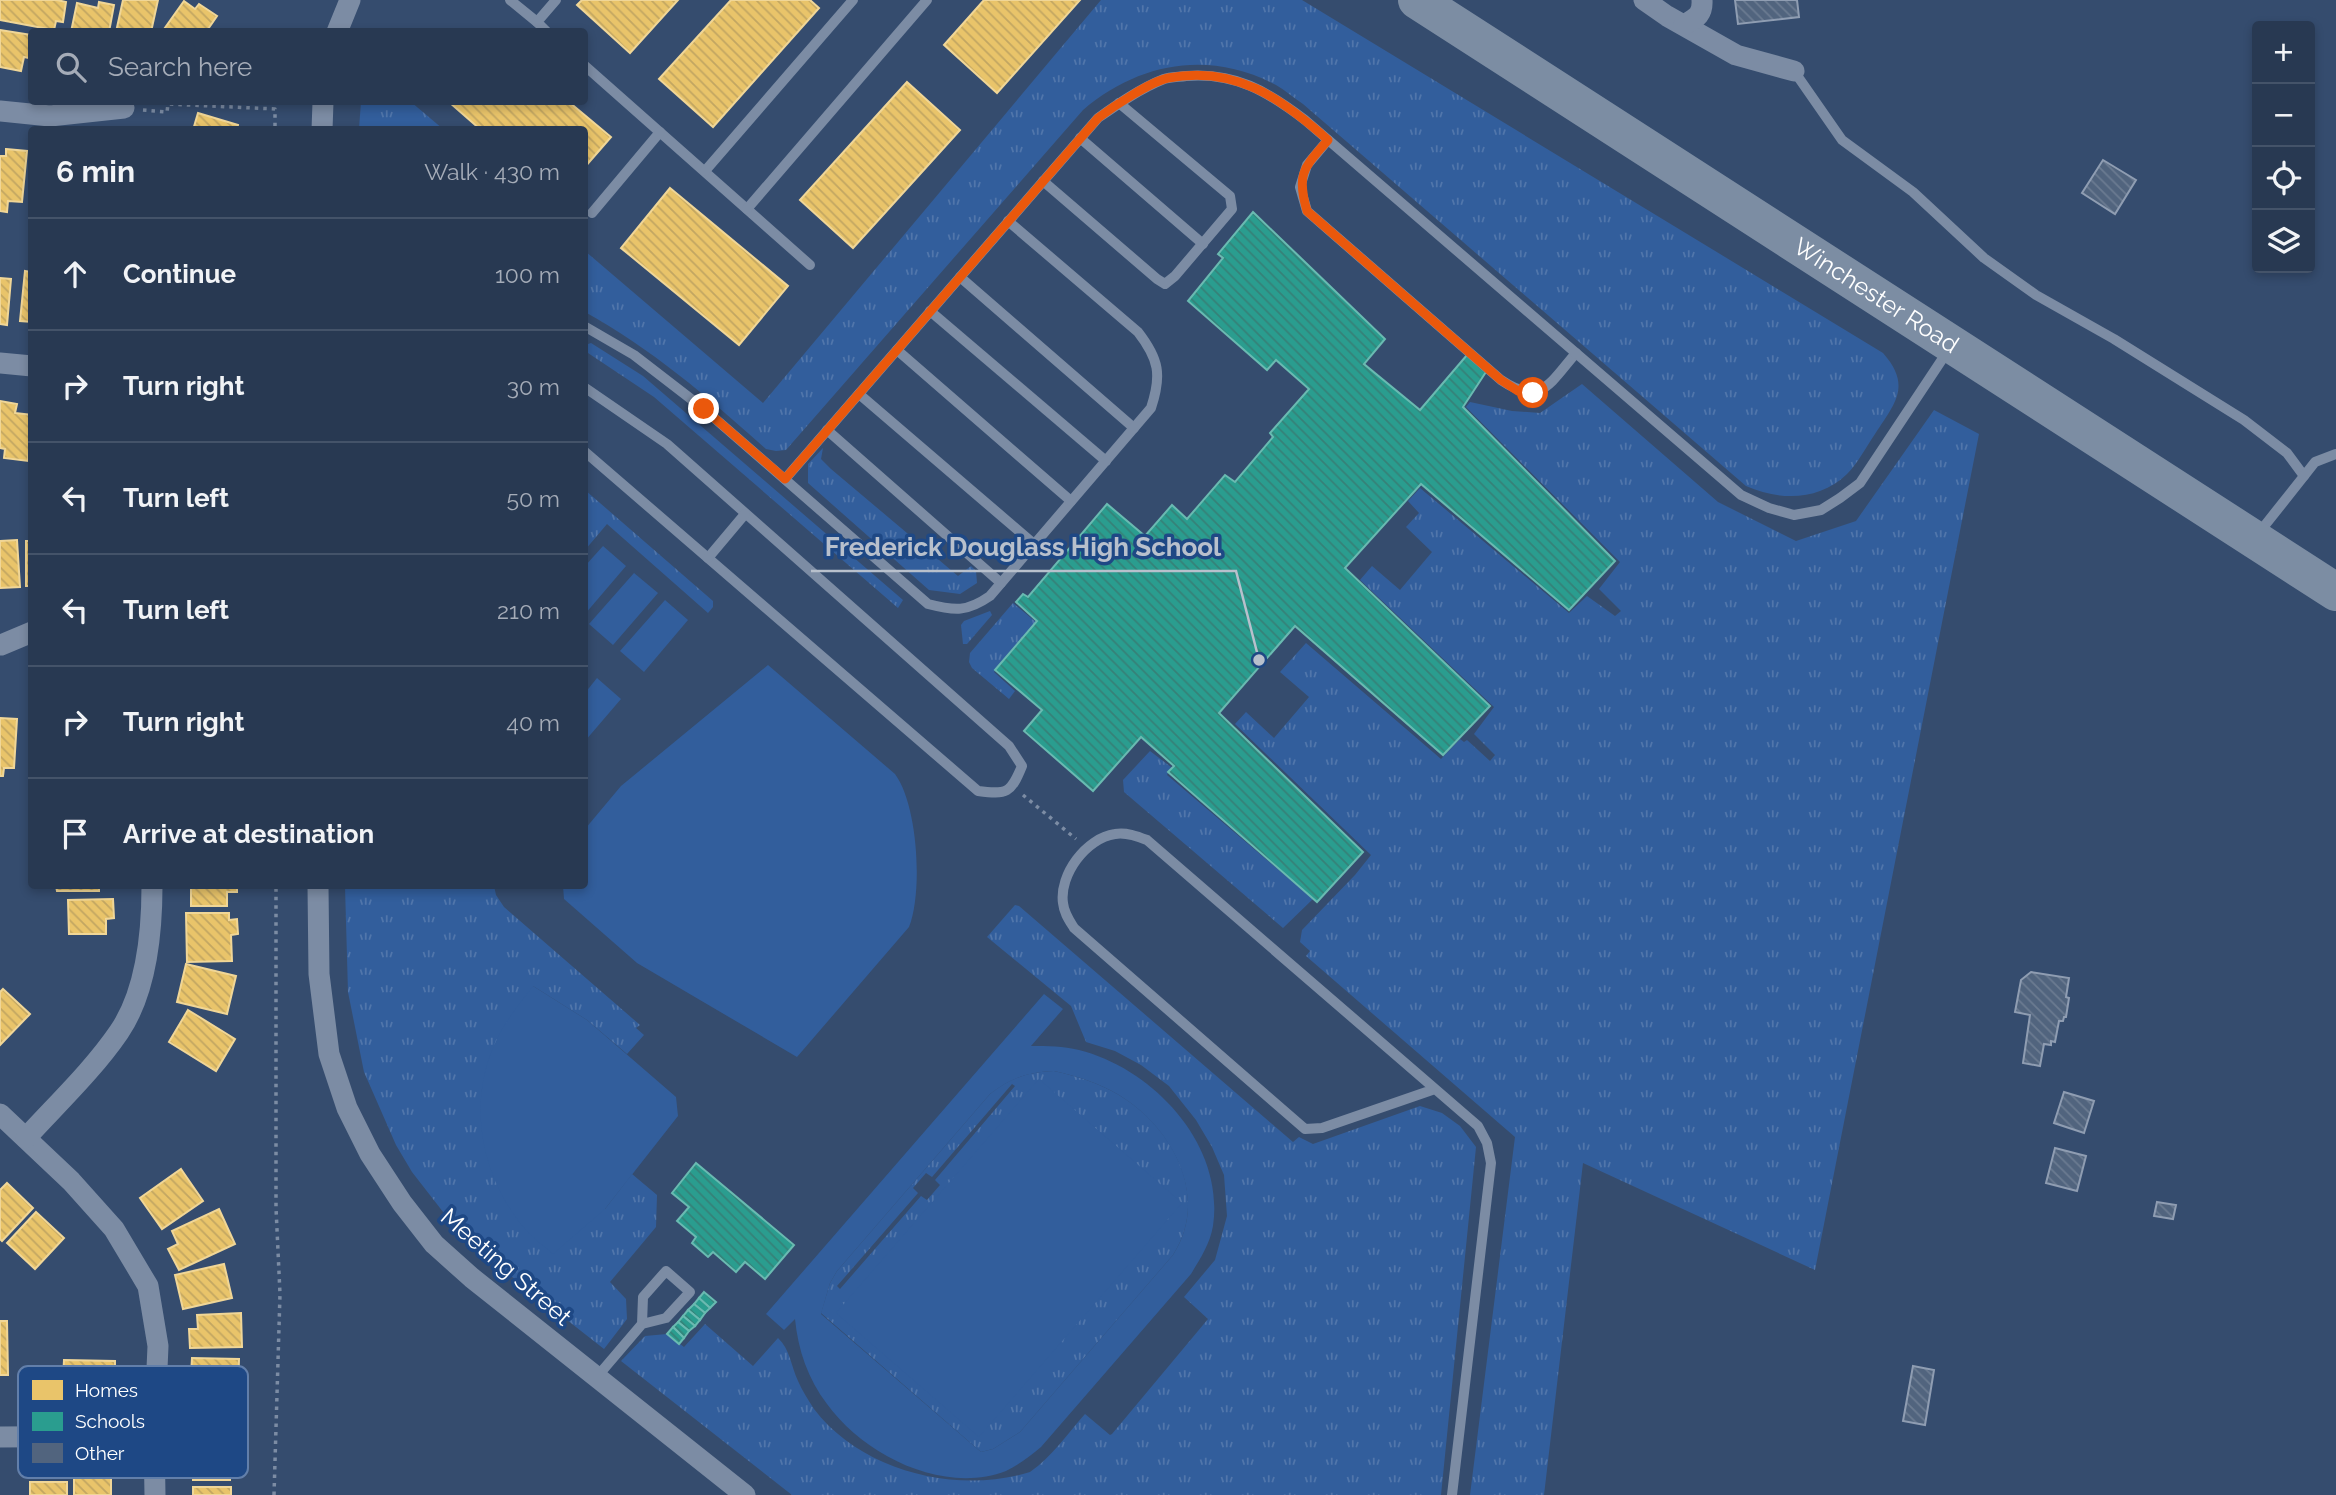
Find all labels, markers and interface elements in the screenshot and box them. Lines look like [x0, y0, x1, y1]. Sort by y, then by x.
map controls [2252, 21, 2315, 273]
button: + [2252, 21, 2315, 84]
search box [28, 28, 588, 105]
icon: search [52, 48, 90, 86]
text: Search here [108, 52, 252, 82]
button: − [2252, 84, 2315, 147]
button: locate [2252, 147, 2315, 210]
text: 6 min [56, 154, 135, 189]
text: Walk · 430 m [424, 158, 560, 185]
button: layers [2252, 210, 2315, 273]
street label: Winchester Road [1788, 231, 1964, 359]
icon: ahead [56, 255, 94, 293]
text: Continue [123, 259, 236, 289]
text: 100 m [495, 261, 560, 288]
icon: right [56, 367, 94, 405]
text: Turn right [123, 371, 244, 401]
text: 30 m [507, 373, 560, 400]
route start [1517, 377, 1548, 408]
route end [688, 393, 719, 424]
icon: left [56, 479, 94, 517]
text: Turn left [123, 483, 229, 513]
text: 50 m [506, 485, 560, 512]
callout: Frederick Douglass High School [811, 524, 1236, 571]
text: Frederick Douglass High School [825, 532, 1222, 562]
icon: left [56, 591, 94, 629]
text: Turn left [123, 595, 229, 625]
text: 210 m [497, 597, 560, 624]
icon: right [56, 703, 94, 741]
text: Turn right [123, 707, 244, 737]
text: 40 m [506, 709, 560, 736]
icon: arrive [56, 815, 94, 853]
text: Arrive at destination [123, 819, 374, 849]
street label: Meeting Street [435, 1202, 578, 1331]
legend [18, 1366, 248, 1478]
text: Homes [75, 1379, 138, 1401]
text: Schools [75, 1410, 145, 1432]
text: Other [75, 1442, 125, 1464]

